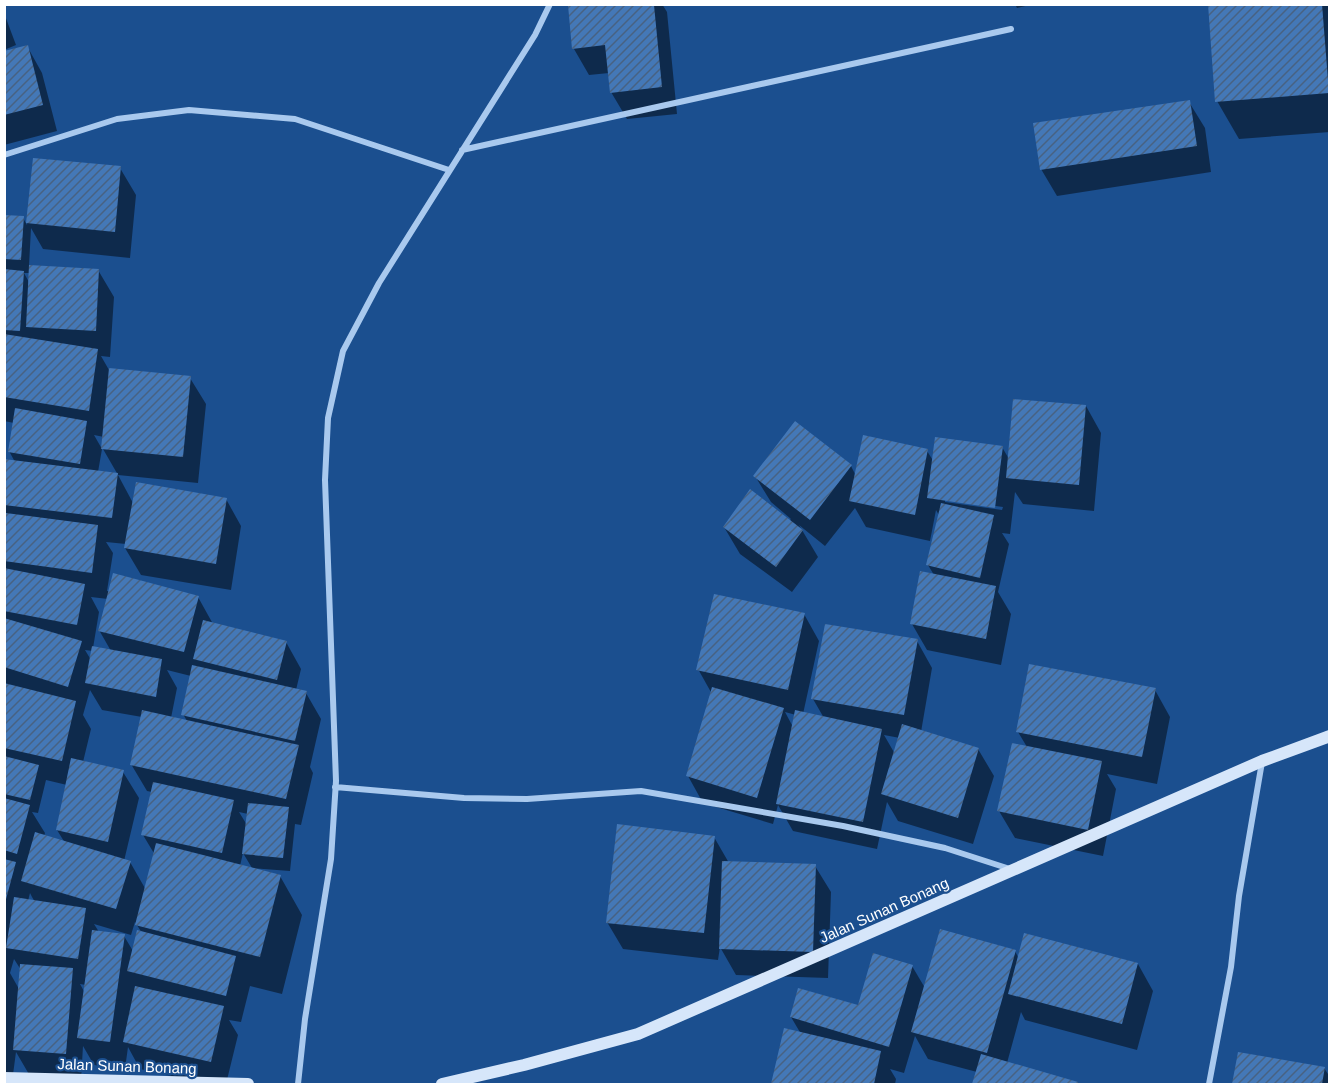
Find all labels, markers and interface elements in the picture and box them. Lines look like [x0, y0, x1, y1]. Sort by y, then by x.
street label: Jalan Sunan Bonang [817, 874, 951, 946]
street label: Jalan Sunan Bonang [57, 1055, 197, 1077]

